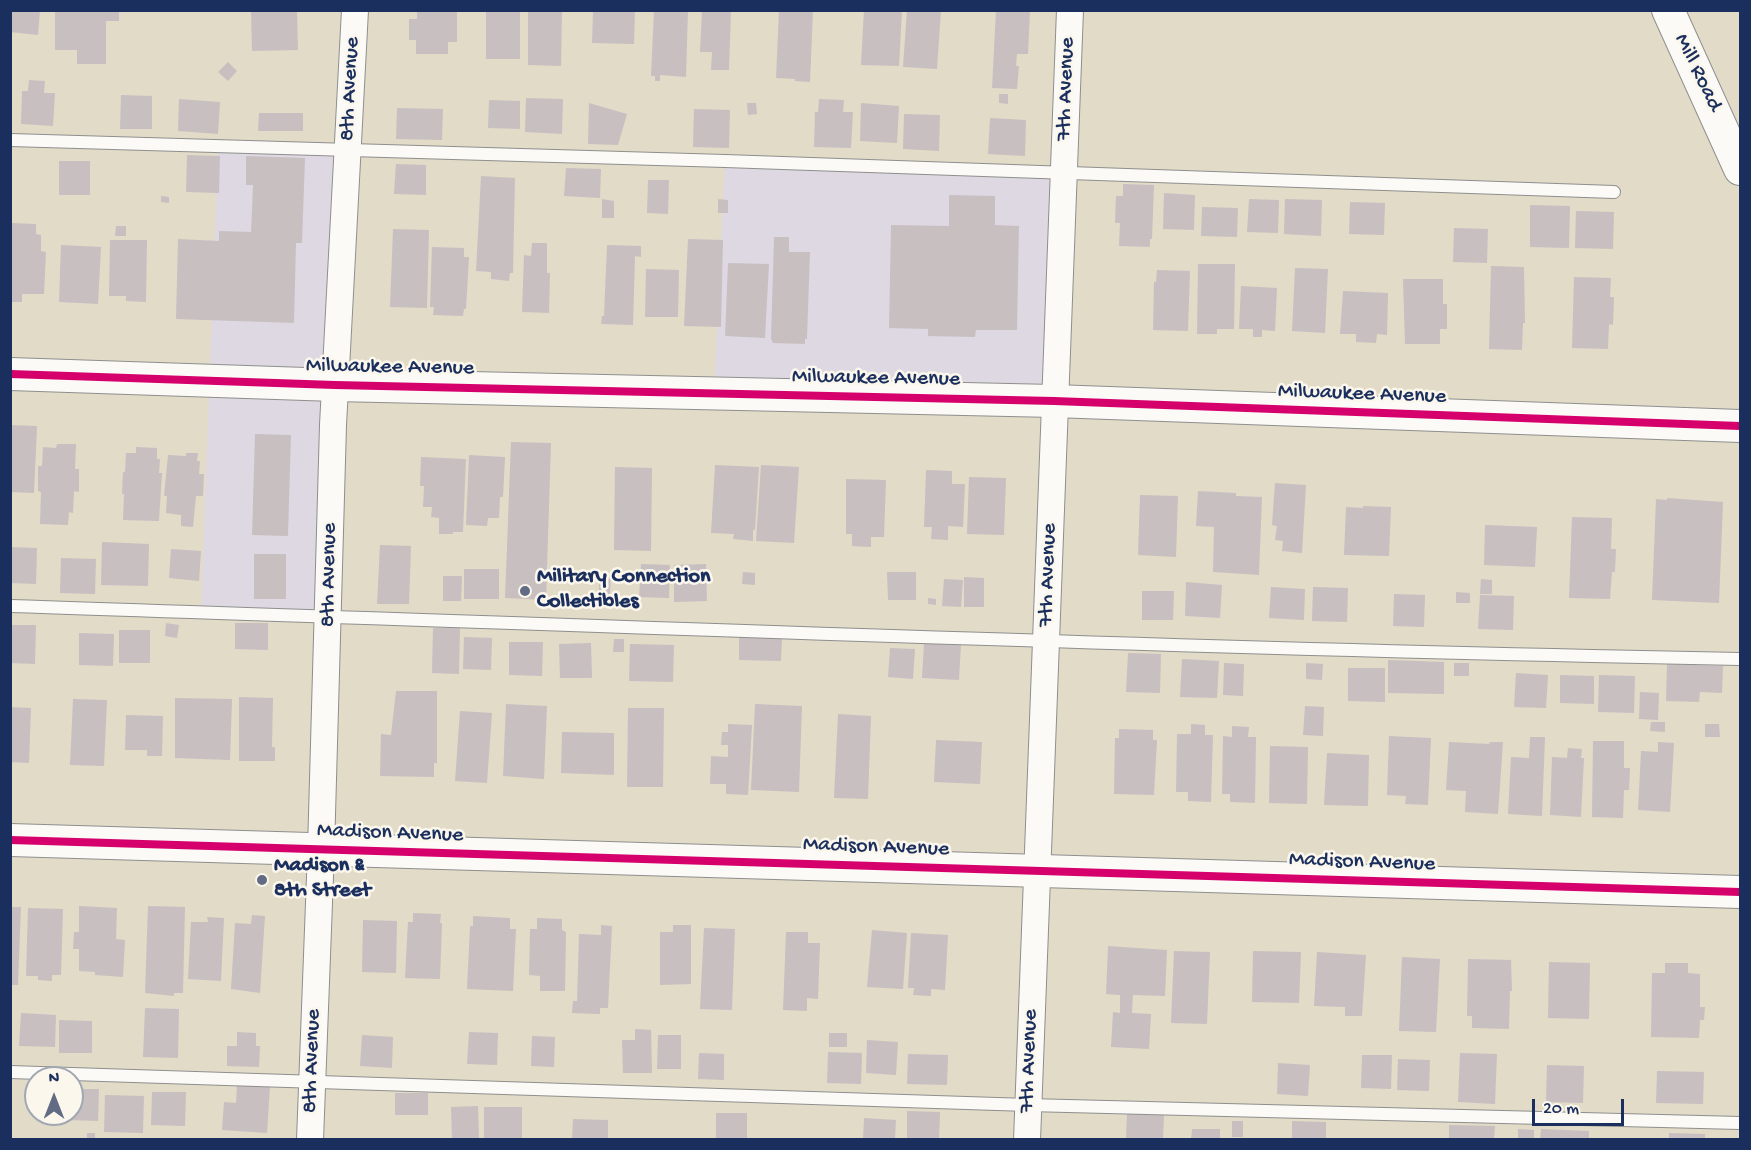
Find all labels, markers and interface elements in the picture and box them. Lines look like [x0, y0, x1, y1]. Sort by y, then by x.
street label: Mill Road [1667, 30, 1727, 116]
street label: 8th Avenue [335, 36, 367, 142]
street label: 7th Avenue [1052, 37, 1082, 141]
street label: Milwaukee Avenue [306, 353, 474, 383]
street label: Milwaukee Avenue [792, 364, 960, 394]
street label: Milwaukee Avenue [1277, 379, 1447, 411]
street label: 8th Avenue [316, 523, 344, 627]
street label: 7th Avenue [1034, 523, 1064, 627]
place label: Military Connection Collectibles [537, 565, 710, 616]
marker: Military Connection Collectibles [518, 584, 532, 598]
street label: Madison Avenue [316, 818, 464, 850]
street label: Madison Avenue [802, 832, 950, 864]
street label: Madison Avenue [1288, 847, 1436, 879]
place label: Madison & 8th Street [274, 854, 371, 906]
marker: Madison & 8th Street [255, 873, 269, 887]
street label: 8th Avenue [298, 1008, 328, 1114]
street label: 7th Avenue [1015, 1009, 1045, 1113]
north arrow [24, 1066, 84, 1126]
text: N [49, 1070, 59, 1089]
scale bar [1535, 1087, 1626, 1125]
text: 20 m [1543, 1099, 1579, 1120]

